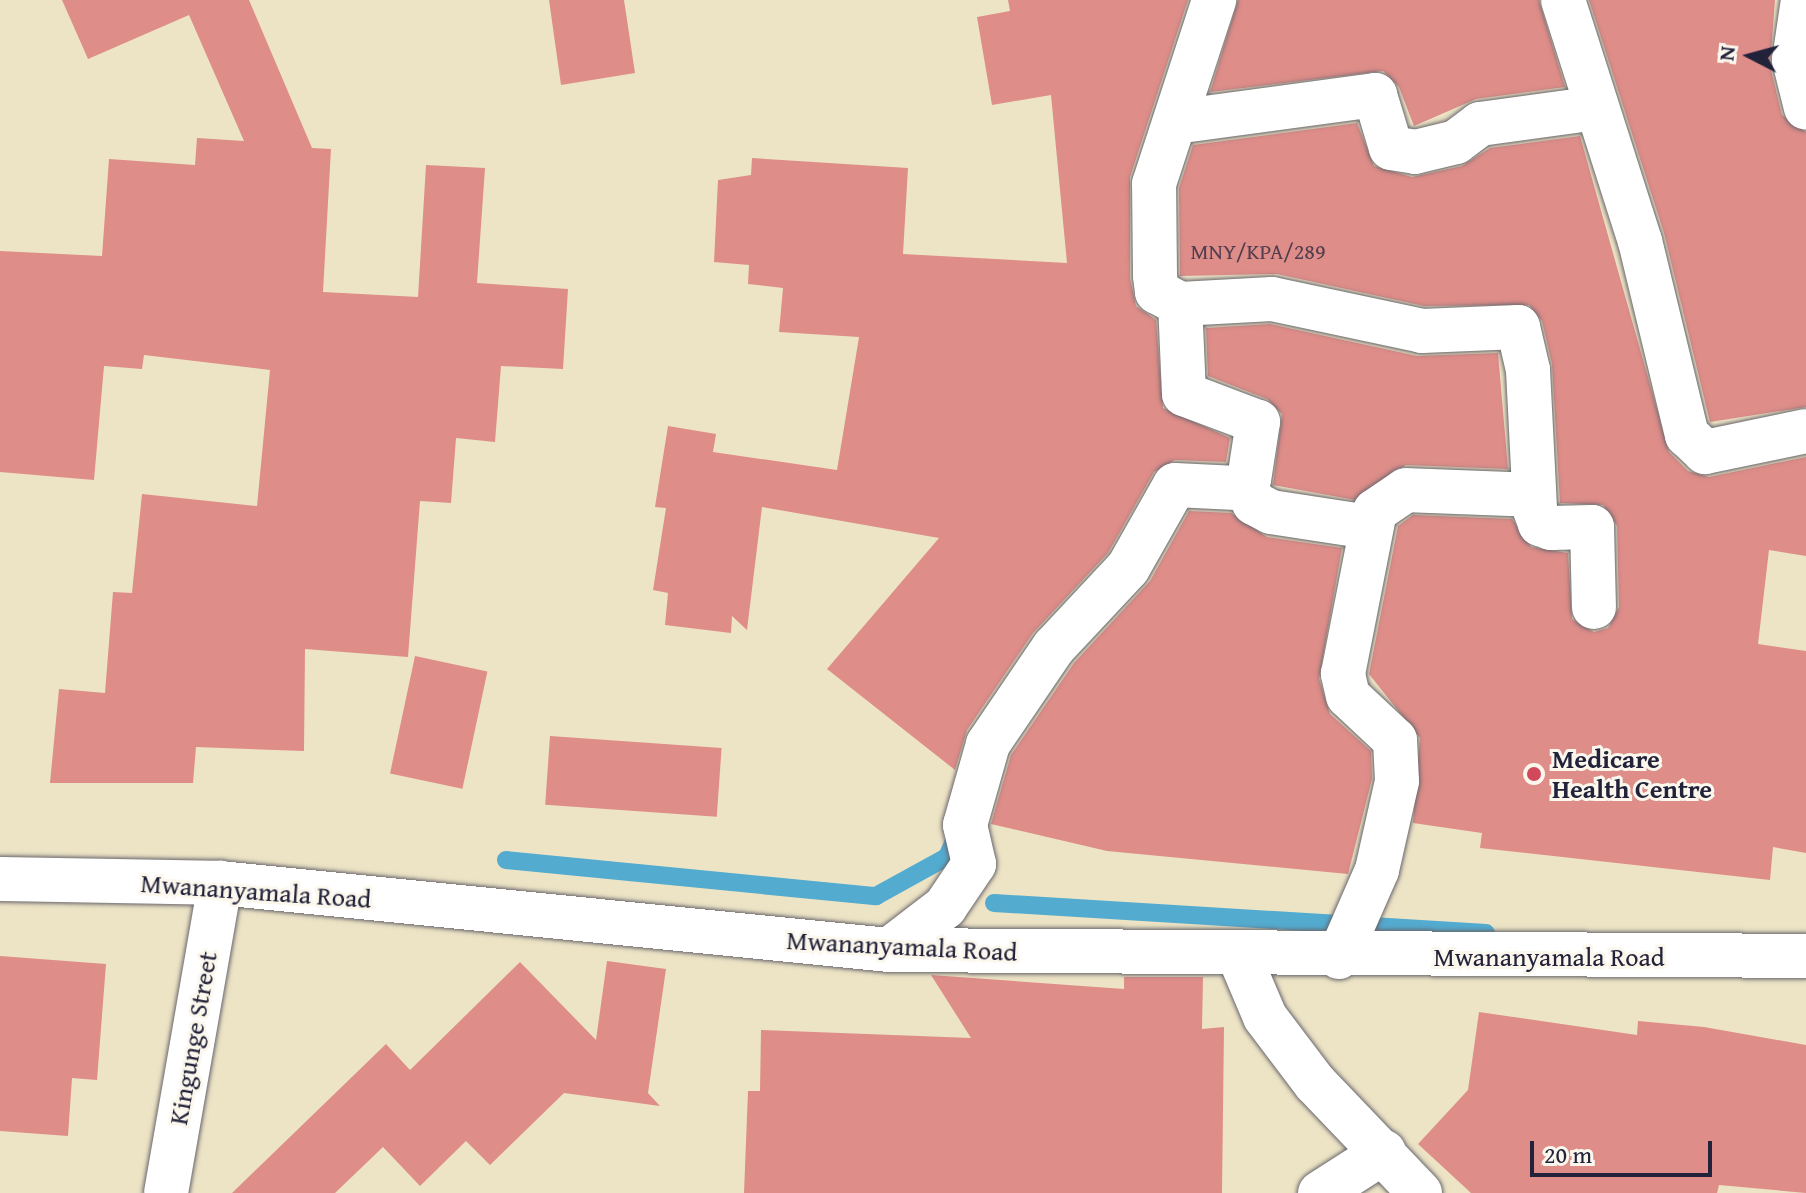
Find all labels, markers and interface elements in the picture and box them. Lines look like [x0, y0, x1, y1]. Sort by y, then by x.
north arrow [1710, 16, 1790, 96]
text: N [1709, 44, 1743, 62]
house number: MNY/KPA/289 [1190, 239, 1326, 265]
place label: Medicare Health Centre [1552, 743, 1712, 804]
marker: Medicare Health Centre [1523, 763, 1545, 785]
street label: Mwananyamala Road [140, 867, 372, 915]
street label: Mwananyamala Road [786, 924, 1018, 968]
street label: Mwananyamala Road [1433, 941, 1665, 973]
street label: Kingunge Street [162, 949, 224, 1127]
scale bar [1534, 1125, 1716, 1175]
text: 20 m [1544, 1137, 1592, 1172]

